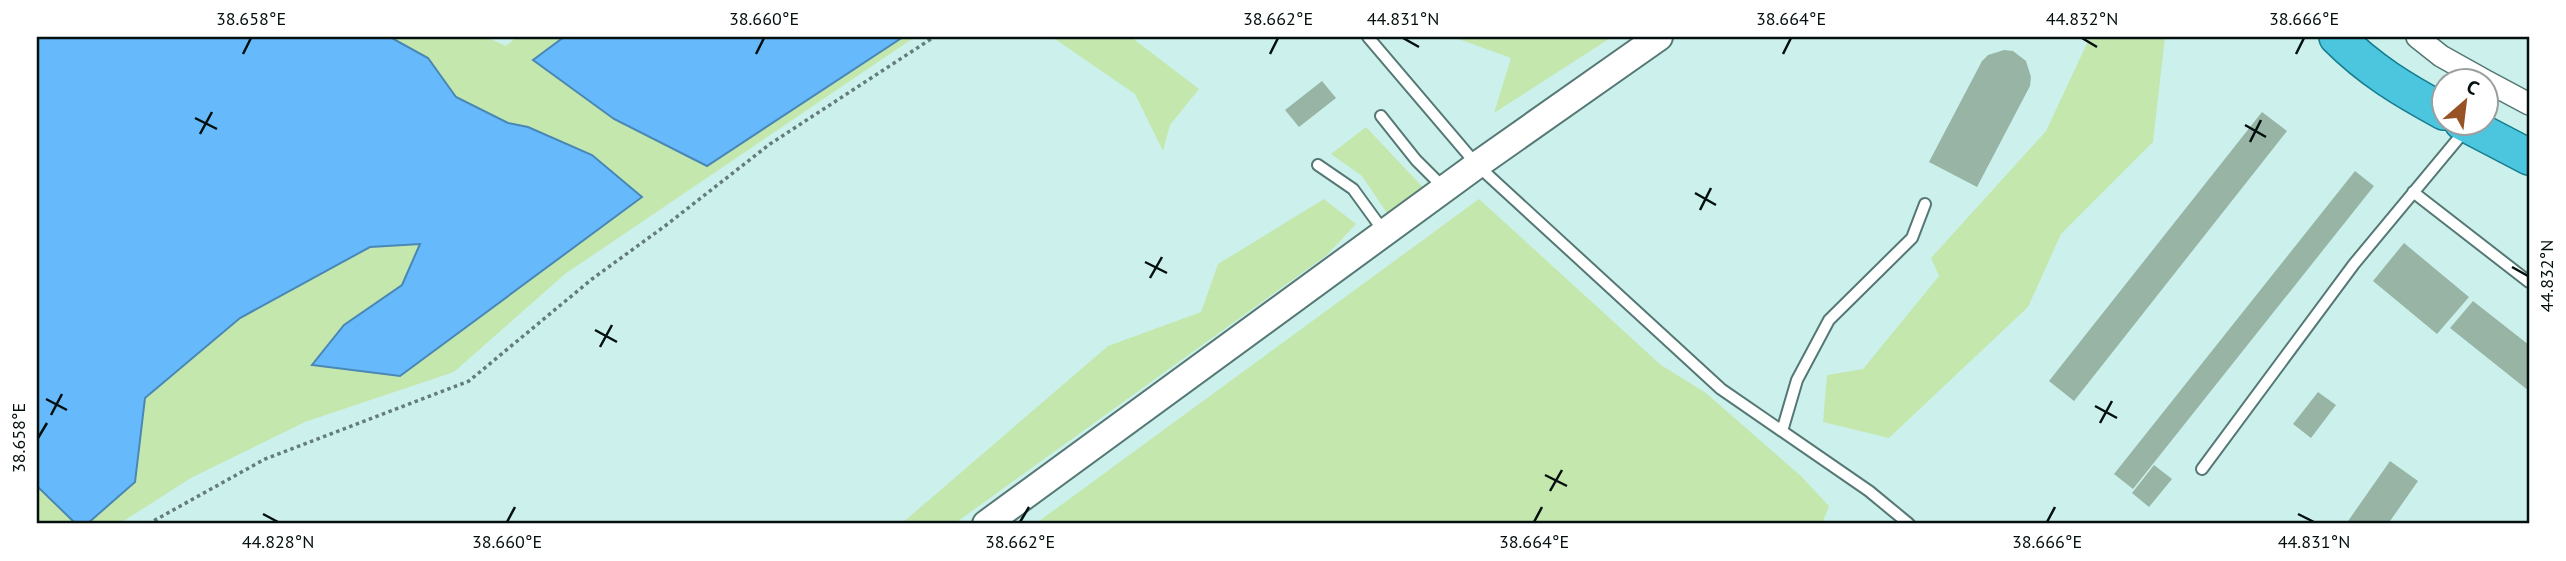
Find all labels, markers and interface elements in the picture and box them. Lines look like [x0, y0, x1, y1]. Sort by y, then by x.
text: 38.658°E [216, 7, 286, 30]
text: 38.660°E [729, 7, 799, 30]
text: 38.662°E [1243, 7, 1313, 30]
text: 44.831°N [1367, 7, 1439, 30]
text: 38.664°E [1756, 7, 1826, 30]
text: 44.832°N [2046, 7, 2118, 30]
text: 38.666°E [2269, 7, 2339, 30]
north arrow [2430, 66, 2500, 136]
text: С [2463, 74, 2484, 100]
text: 44.832°N [2535, 240, 2558, 312]
text: 38.658°E [7, 403, 30, 473]
text: 44.828°N [242, 530, 314, 553]
text: 38.660°E [472, 530, 542, 553]
text: 38.662°E [985, 530, 1055, 553]
text: 38.664°E [1499, 530, 1569, 553]
text: 38.666°E [2012, 530, 2082, 553]
text: 44.831°N [2278, 530, 2350, 553]

